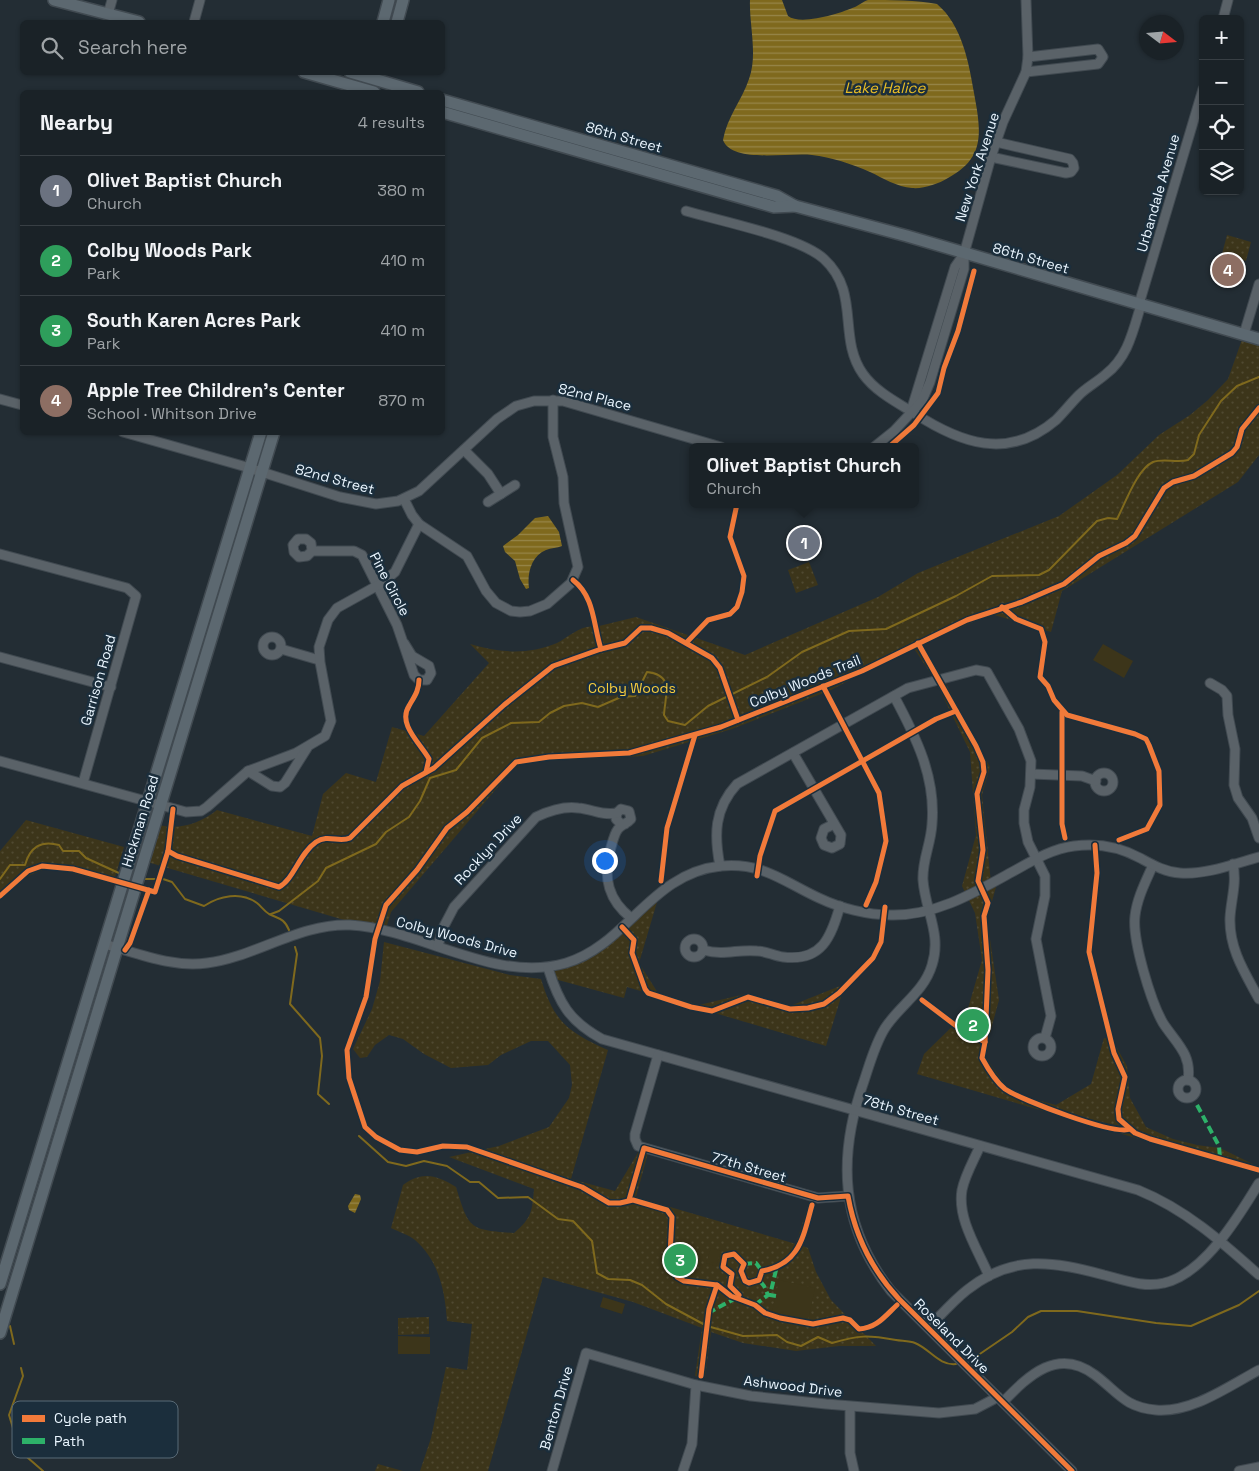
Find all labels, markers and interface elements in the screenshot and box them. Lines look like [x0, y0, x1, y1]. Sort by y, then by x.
north arrow [1139, 15, 1184, 60]
map controls [1199, 15, 1244, 195]
button: + [1199, 15, 1244, 60]
search box [20, 20, 445, 75]
icon: search [38, 34, 66, 62]
text: Search here [78, 35, 188, 60]
button: − [1199, 60, 1244, 105]
water label: Lake Halice [845, 78, 927, 97]
button: locate [1199, 105, 1244, 150]
text: Nearby [40, 109, 113, 136]
street label: New York Avenue [951, 110, 1003, 224]
text: 4 results [358, 112, 425, 133]
street label: 86th Street [584, 118, 664, 156]
street label: Urbandale Avenue [1133, 132, 1183, 254]
button: layers [1199, 150, 1244, 195]
text: Olivet Baptist Church [87, 168, 282, 193]
text: 1 [52, 180, 60, 201]
text: 380 m [377, 180, 425, 201]
text: Church [87, 193, 142, 214]
text: Colby Woods Park [87, 238, 252, 263]
street label: 86th Street [991, 239, 1071, 277]
text: 2 [51, 250, 61, 271]
text: 410 m [381, 250, 425, 271]
pin: 4 [1212, 251, 1244, 289]
text: Park [87, 263, 120, 284]
text: South Karen Acres Park [87, 308, 301, 333]
text: 3 [51, 320, 61, 341]
text: 410 m [381, 320, 425, 341]
text: Park [87, 333, 120, 354]
text: Apple Tree Children's Center [87, 378, 345, 403]
street label: 82nd Place [557, 379, 633, 415]
text: 4 [51, 390, 61, 411]
text: 870 m [378, 390, 425, 411]
text: School · Whitson Drive [87, 403, 257, 424]
popup [689, 443, 919, 508]
text: Olivet Baptist Church [706, 453, 902, 478]
street label: 82nd Street [293, 460, 377, 498]
text: Church [706, 478, 761, 499]
pin: 1 [788, 524, 820, 562]
street label: Pine Circle [366, 549, 414, 619]
street label: Garrison Road [76, 632, 120, 728]
street label: Colby Woods Trail [747, 651, 863, 711]
park label: Colby Woods [588, 679, 676, 697]
street label: Hickman Road [117, 773, 163, 869]
street label: Rocklyn Drive [450, 810, 526, 888]
your location [592, 848, 618, 874]
street label: Colby Woods Drive [394, 912, 520, 962]
pin: 2 [957, 1006, 989, 1044]
street label: 78th Street [861, 1091, 941, 1129]
street label: 77th Street [709, 1148, 789, 1186]
pin: 3 [664, 1241, 696, 1279]
street label: Roseland Drive [911, 1295, 993, 1377]
street label: Benton Drive [535, 1364, 577, 1452]
street label: Ashwood Drive [743, 1371, 843, 1401]
legend [12, 1401, 178, 1458]
text: Cycle path [54, 1409, 127, 1427]
text: Path [54, 1432, 85, 1450]

